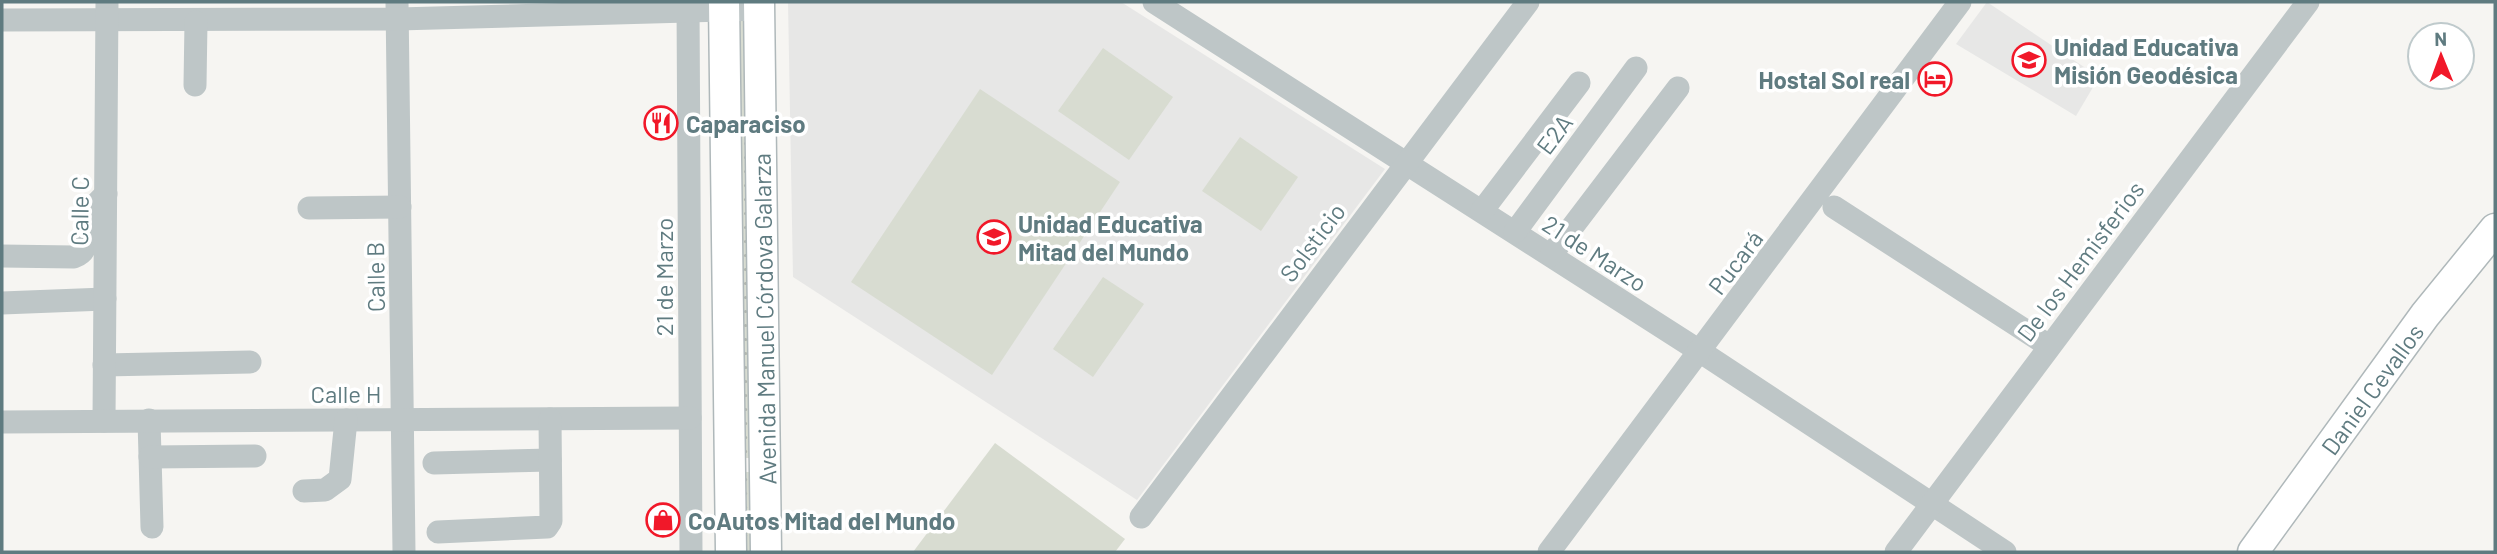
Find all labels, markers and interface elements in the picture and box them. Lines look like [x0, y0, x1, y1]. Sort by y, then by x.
north arrow [2406, 21, 2476, 91]
text: N [2434, 27, 2447, 50]
place label: Unidad Educativa Misión Geodésica [2054, 32, 2239, 89]
school or university icon: Unidad Educativa Misión Geodésica [2010, 41, 2048, 79]
hotel icon: Hostal Sol real [1916, 60, 1954, 98]
place label: Hostal Sol real [1758, 65, 1910, 94]
restaurant icon: Caparaciso [642, 104, 680, 142]
place label: Caparaciso [686, 109, 806, 138]
street label: E2A [1530, 109, 1578, 159]
street label: Avenida Manuel Córdova Galarza [747, 153, 781, 485]
street label: De los Hemisferios [2010, 175, 2150, 347]
street label: Calle C [64, 176, 94, 246]
street label: Solsticio [1273, 197, 1351, 287]
place label: Unidad Educativa Mitad del Mundo [1018, 209, 1203, 266]
street label: 21 de Marzo [1537, 209, 1653, 297]
street label: 21 de Marzo [649, 218, 678, 336]
school or university icon: Unidad Educativa Mitad del Mundo [975, 218, 1013, 256]
street label: Pucará [1702, 224, 1768, 300]
street label: Calle B [360, 242, 390, 312]
street label: Daniel Cevallos [2315, 318, 2429, 460]
street label: Calle H [311, 379, 382, 408]
shop icon: CoAutos Mitad del Mundo [644, 501, 682, 539]
place label: CoAutos Mitad del Mundo [688, 506, 955, 535]

